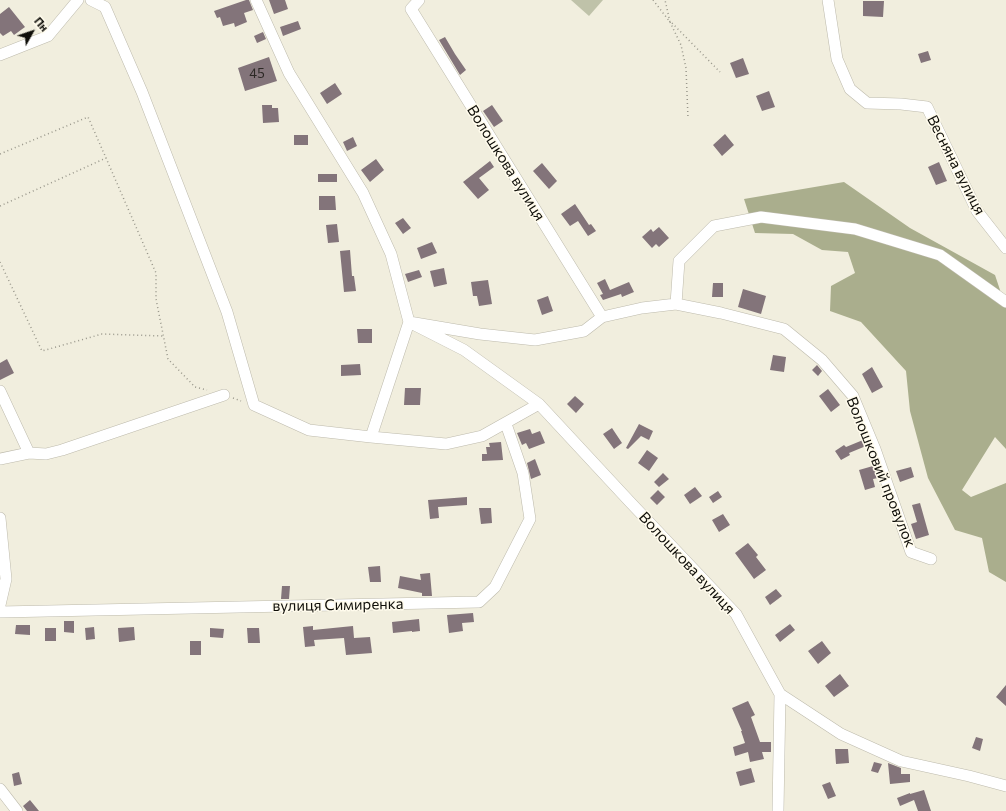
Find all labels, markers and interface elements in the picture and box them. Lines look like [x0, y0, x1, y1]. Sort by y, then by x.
north arrow [12, 12, 52, 52]
text: Пн [32, 14, 51, 34]
house number: 45 [249, 66, 265, 82]
street label: Волошкова вулиця [463, 102, 549, 224]
street label: Весняна вулиця [923, 112, 989, 218]
street label: Волошковий провулок [843, 394, 919, 550]
street label: Волошкова вулиця [635, 508, 739, 618]
street label: вулиця Симиренка [272, 595, 404, 615]

